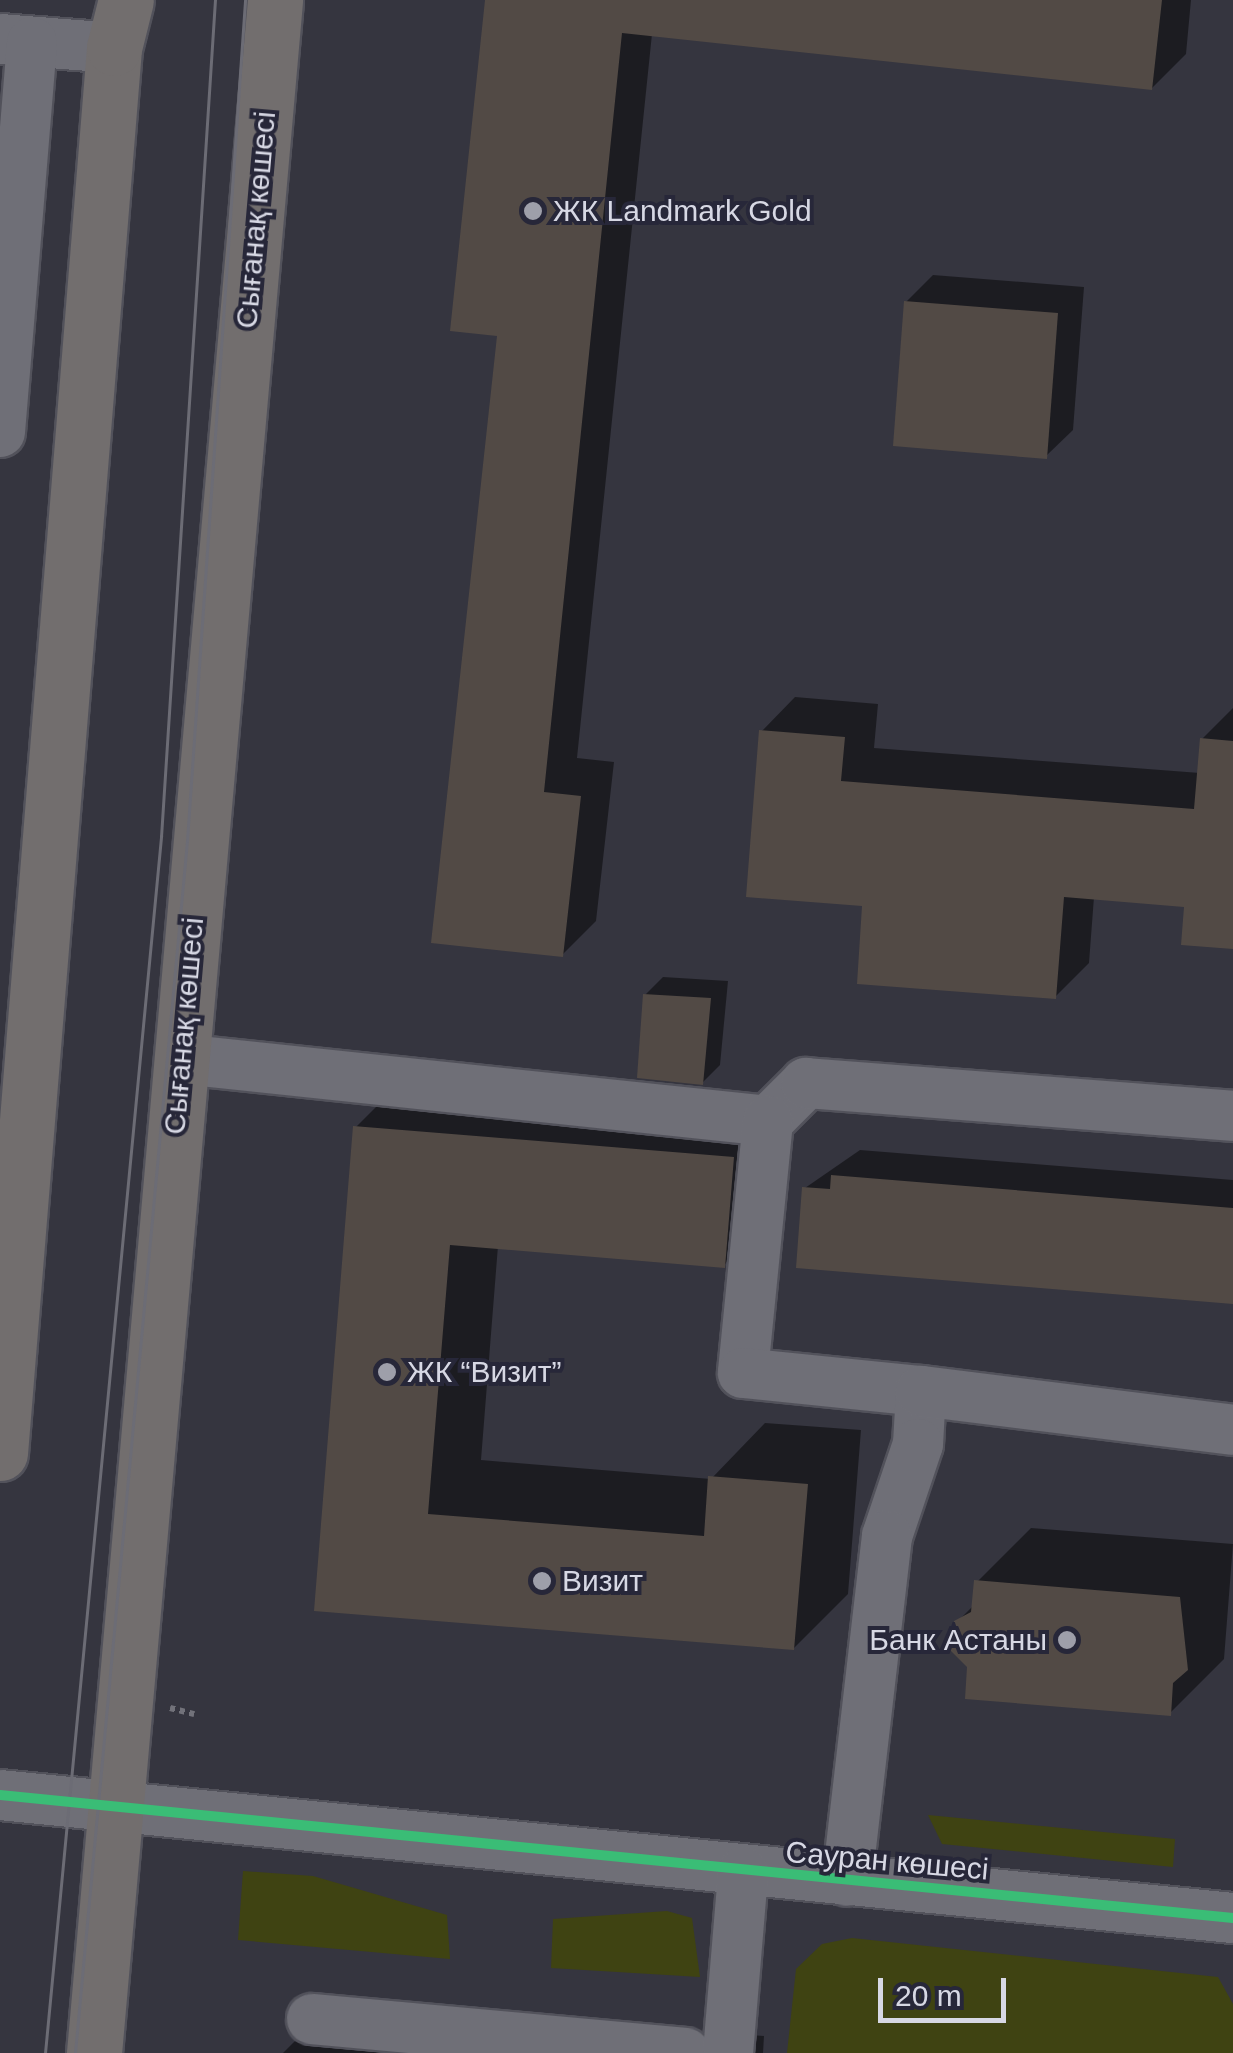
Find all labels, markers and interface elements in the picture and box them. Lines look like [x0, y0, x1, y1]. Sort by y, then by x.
street label: Сығанақ көшесі [229, 110, 283, 330]
place label: ЖК Landmark Gold [553, 193, 812, 229]
marker: ЖК Landmark Gold [522, 200, 544, 222]
street label: Сығанақ көшесі [157, 916, 211, 1136]
place label: ЖК “Визит” [407, 1354, 562, 1390]
marker: ЖК “Визит” [376, 1361, 398, 1383]
place label: Визит [562, 1563, 643, 1599]
marker: Визит [531, 1570, 553, 1592]
place label: Банк Астаны [869, 1622, 1047, 1658]
marker: Банк Астаны [1056, 1629, 1078, 1651]
street label: Сауран көшесі [784, 1834, 990, 1888]
scale bar [883, 1958, 1010, 2020]
text: 20 m [895, 1979, 962, 2012]

